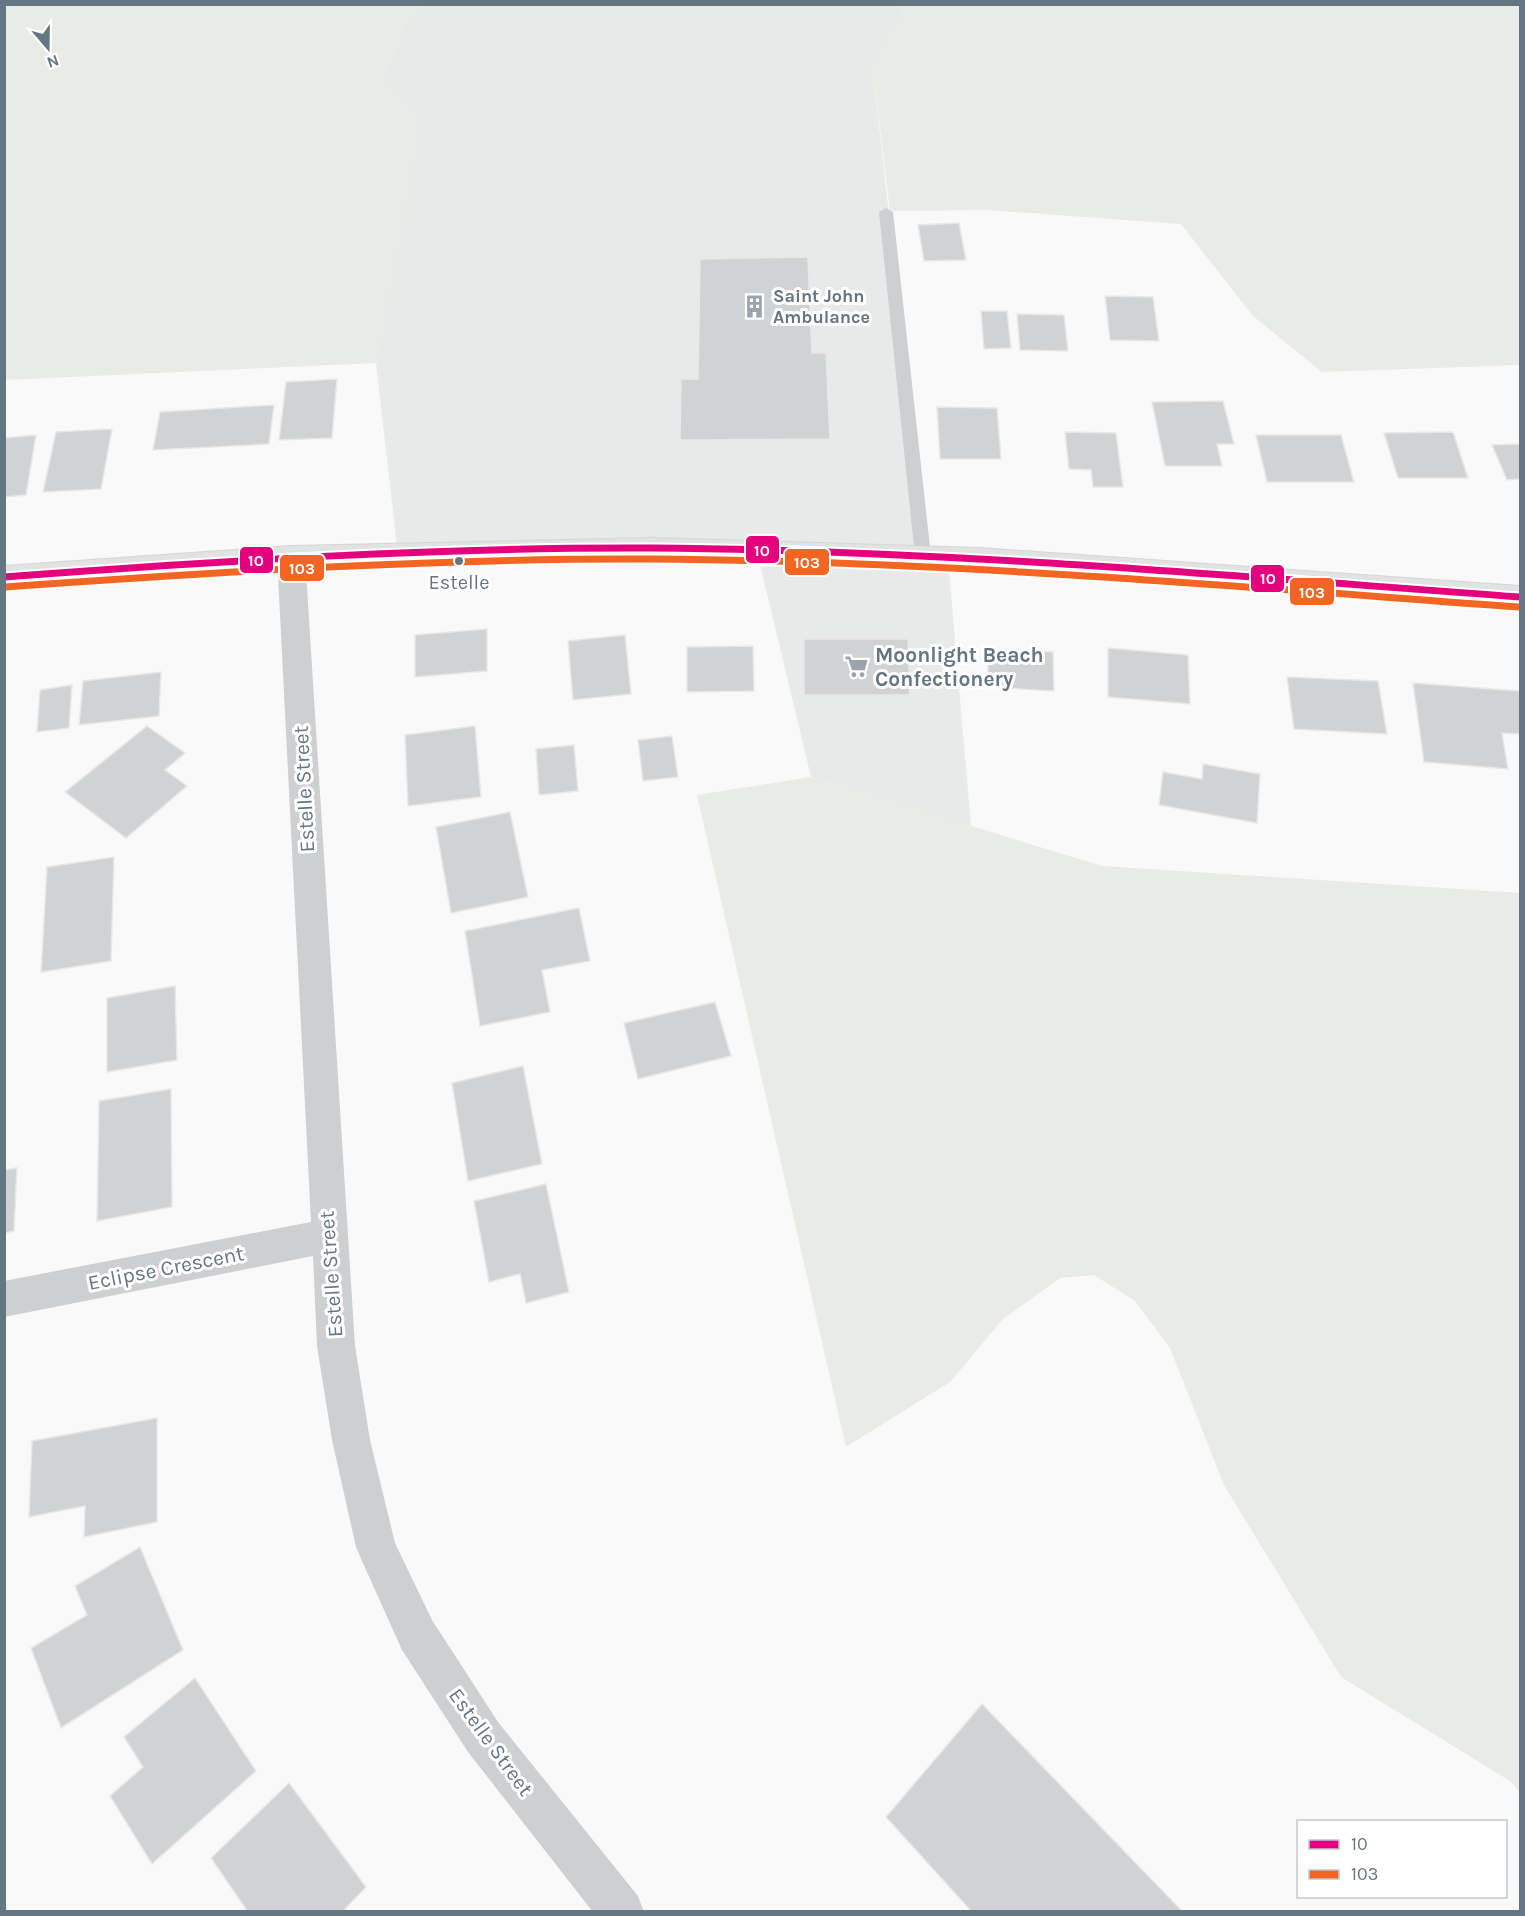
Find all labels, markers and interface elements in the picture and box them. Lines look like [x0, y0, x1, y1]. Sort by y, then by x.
north arrow [18, 18, 78, 78]
text: N [44, 51, 62, 73]
place label: Saint John Ambulance [773, 285, 870, 328]
building icon: Saint John Ambulance [742, 293, 768, 319]
line badge: 10 [745, 535, 780, 564]
text: 10 [754, 541, 770, 560]
line badge: 10 [239, 546, 274, 574]
line badge: 103 [784, 548, 830, 576]
text: 10 [248, 551, 264, 570]
text: 103 [794, 553, 820, 572]
line badge: 103 [279, 554, 325, 582]
marker: Estelle [453, 555, 465, 567]
text: 103 [289, 559, 315, 578]
line badge: 10 [1250, 564, 1285, 593]
text: 10 [1260, 569, 1276, 588]
place label: Estelle [428, 571, 490, 594]
line badge: 103 [1289, 577, 1335, 606]
text: 103 [1299, 583, 1325, 602]
place label: Moonlight Beach Confectionery [875, 643, 1044, 691]
supermarket icon: Moonlight Beach Confectionery [844, 654, 870, 680]
street label: Estelle Street [289, 725, 319, 853]
street label: Estelle Street [315, 1210, 347, 1338]
street label: Eclipse Crescent [86, 1241, 246, 1295]
street label: Estelle Street [444, 1684, 538, 1800]
legend [1297, 1820, 1507, 1898]
text: 10 [1351, 1833, 1368, 1855]
text: 103 [1351, 1863, 1378, 1885]

